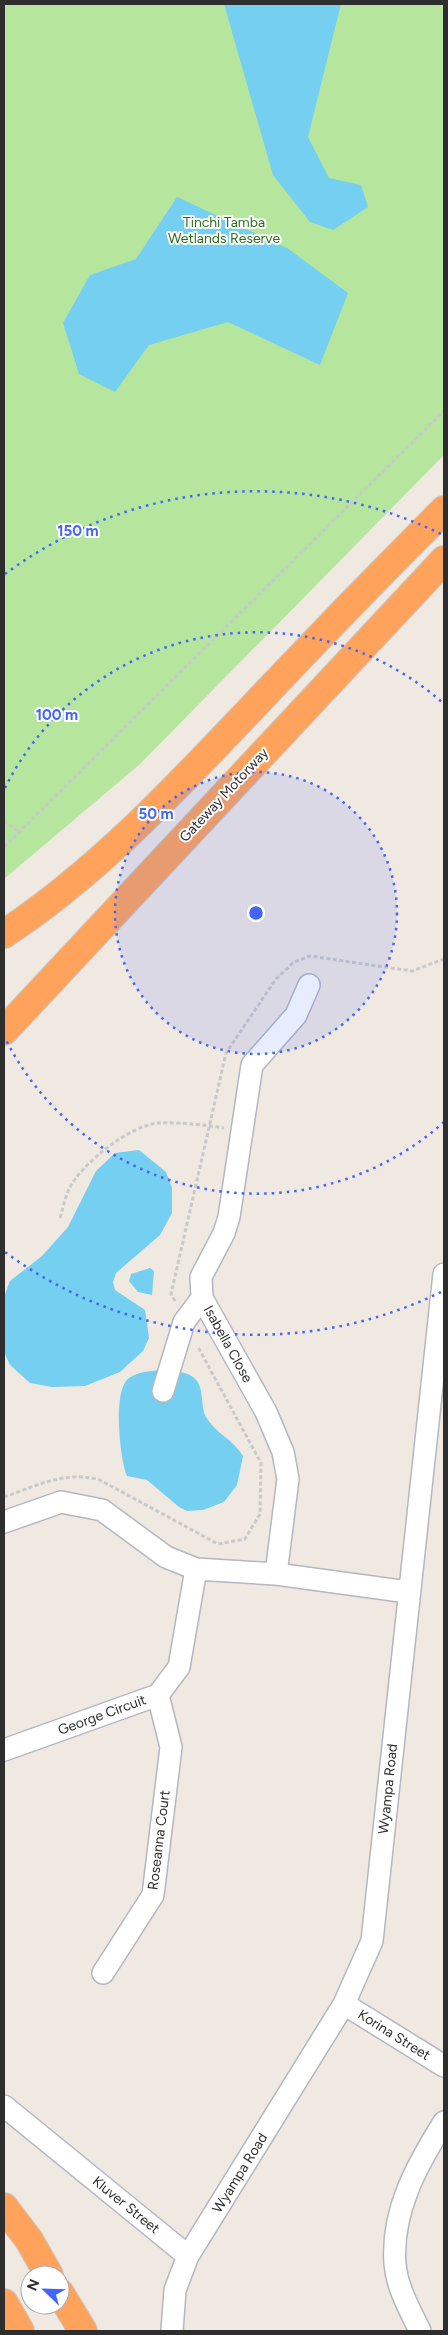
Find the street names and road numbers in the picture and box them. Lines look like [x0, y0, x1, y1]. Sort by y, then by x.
street label: Gateway Motorway [176, 744, 272, 846]
street label: Isabella Close [200, 1302, 256, 1386]
street label: George Circuit [56, 1691, 148, 1739]
street label: Wyampa Road [375, 1743, 401, 1835]
street label: Roseanna Court [144, 1789, 174, 1891]
street label: Korina Street [355, 2006, 433, 2064]
street label: Wyampa Road [209, 2130, 271, 2216]
street label: Kluver Street [89, 2173, 163, 2237]

